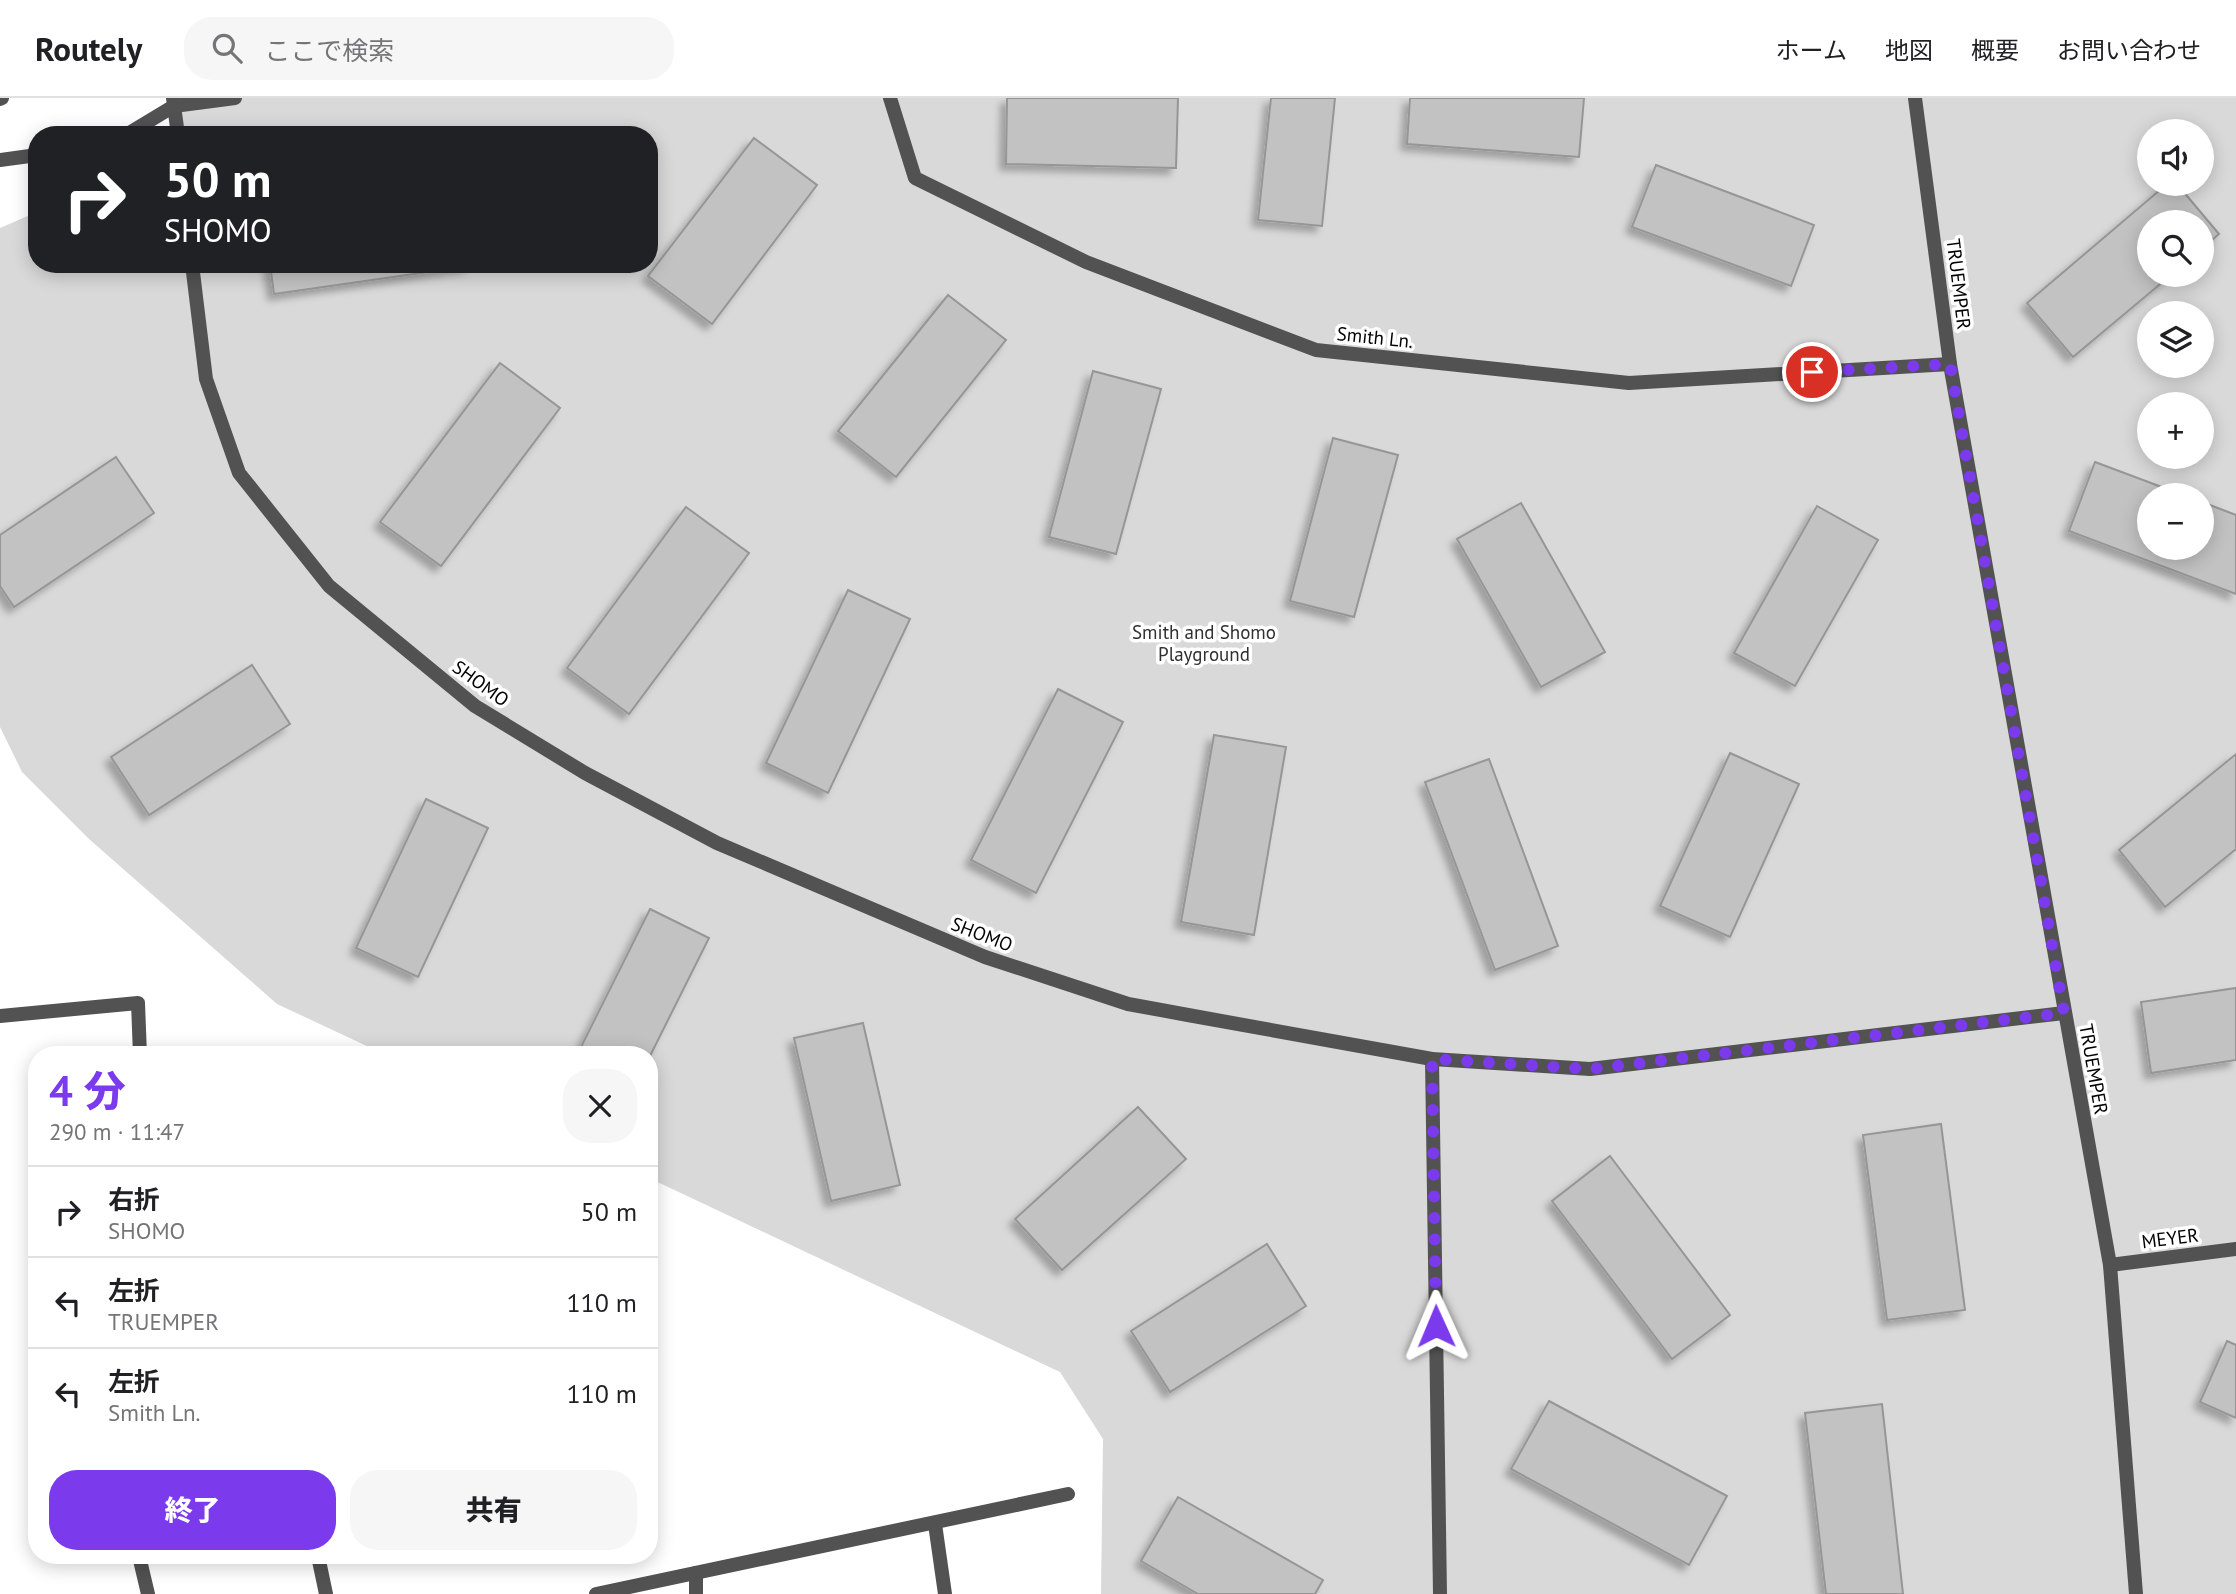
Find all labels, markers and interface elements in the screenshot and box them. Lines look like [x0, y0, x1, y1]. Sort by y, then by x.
search box [184, 17, 674, 80]
text: Routely [35, 27, 142, 70]
icon: search [208, 29, 246, 67]
text: ここで検索 [264, 34, 394, 67]
text: ホーム [1776, 35, 1847, 66]
text: 地図 [1885, 35, 1933, 66]
text: 概要 [1971, 35, 2019, 66]
text: お問い合わせ [2057, 35, 2201, 66]
map controls [2137, 119, 2214, 560]
button: sound [2137, 119, 2214, 196]
text: 50 m [164, 147, 271, 211]
icon: right [49, 154, 140, 245]
text: SHOMO [164, 209, 272, 251]
button: search [2137, 210, 2214, 287]
street label: TRUEMPER [1942, 237, 1976, 331]
button: layers [2137, 301, 2214, 378]
street label: Smith Ln. [1336, 321, 1414, 353]
pin [1782, 342, 1842, 402]
icon: arrive [1793, 353, 1831, 391]
button: + [2137, 392, 2214, 469]
button: − [2137, 483, 2214, 560]
park label: Smith and Shomo Playground [1132, 620, 1276, 666]
street label: SHOMO [448, 655, 514, 711]
street label: SHOMO [948, 911, 1016, 957]
street label: TRUEMPER [2074, 1022, 2114, 1116]
text: 4 分 [49, 1063, 125, 1118]
button: close [563, 1069, 637, 1143]
text: 290 m · 11:47 [49, 1117, 185, 1146]
text: 右折 [108, 1183, 160, 1216]
icon: right [49, 1193, 87, 1231]
text: 50 m [581, 1195, 637, 1228]
text: SHOMO [108, 1216, 185, 1245]
street label: MEYER [2140, 1223, 2200, 1253]
text: 左折 [108, 1274, 160, 1307]
icon: left [49, 1284, 87, 1322]
text: 110 m [566, 1286, 637, 1319]
position arrow [1399, 1289, 1473, 1363]
text: TRUEMPER [108, 1307, 219, 1336]
text: 左折 [108, 1365, 160, 1398]
icon: left [49, 1375, 87, 1413]
text: 110 m [566, 1377, 637, 1410]
text: Smith Ln. [108, 1398, 201, 1427]
button: 終了 [49, 1470, 336, 1550]
button: 共有 [350, 1470, 637, 1550]

